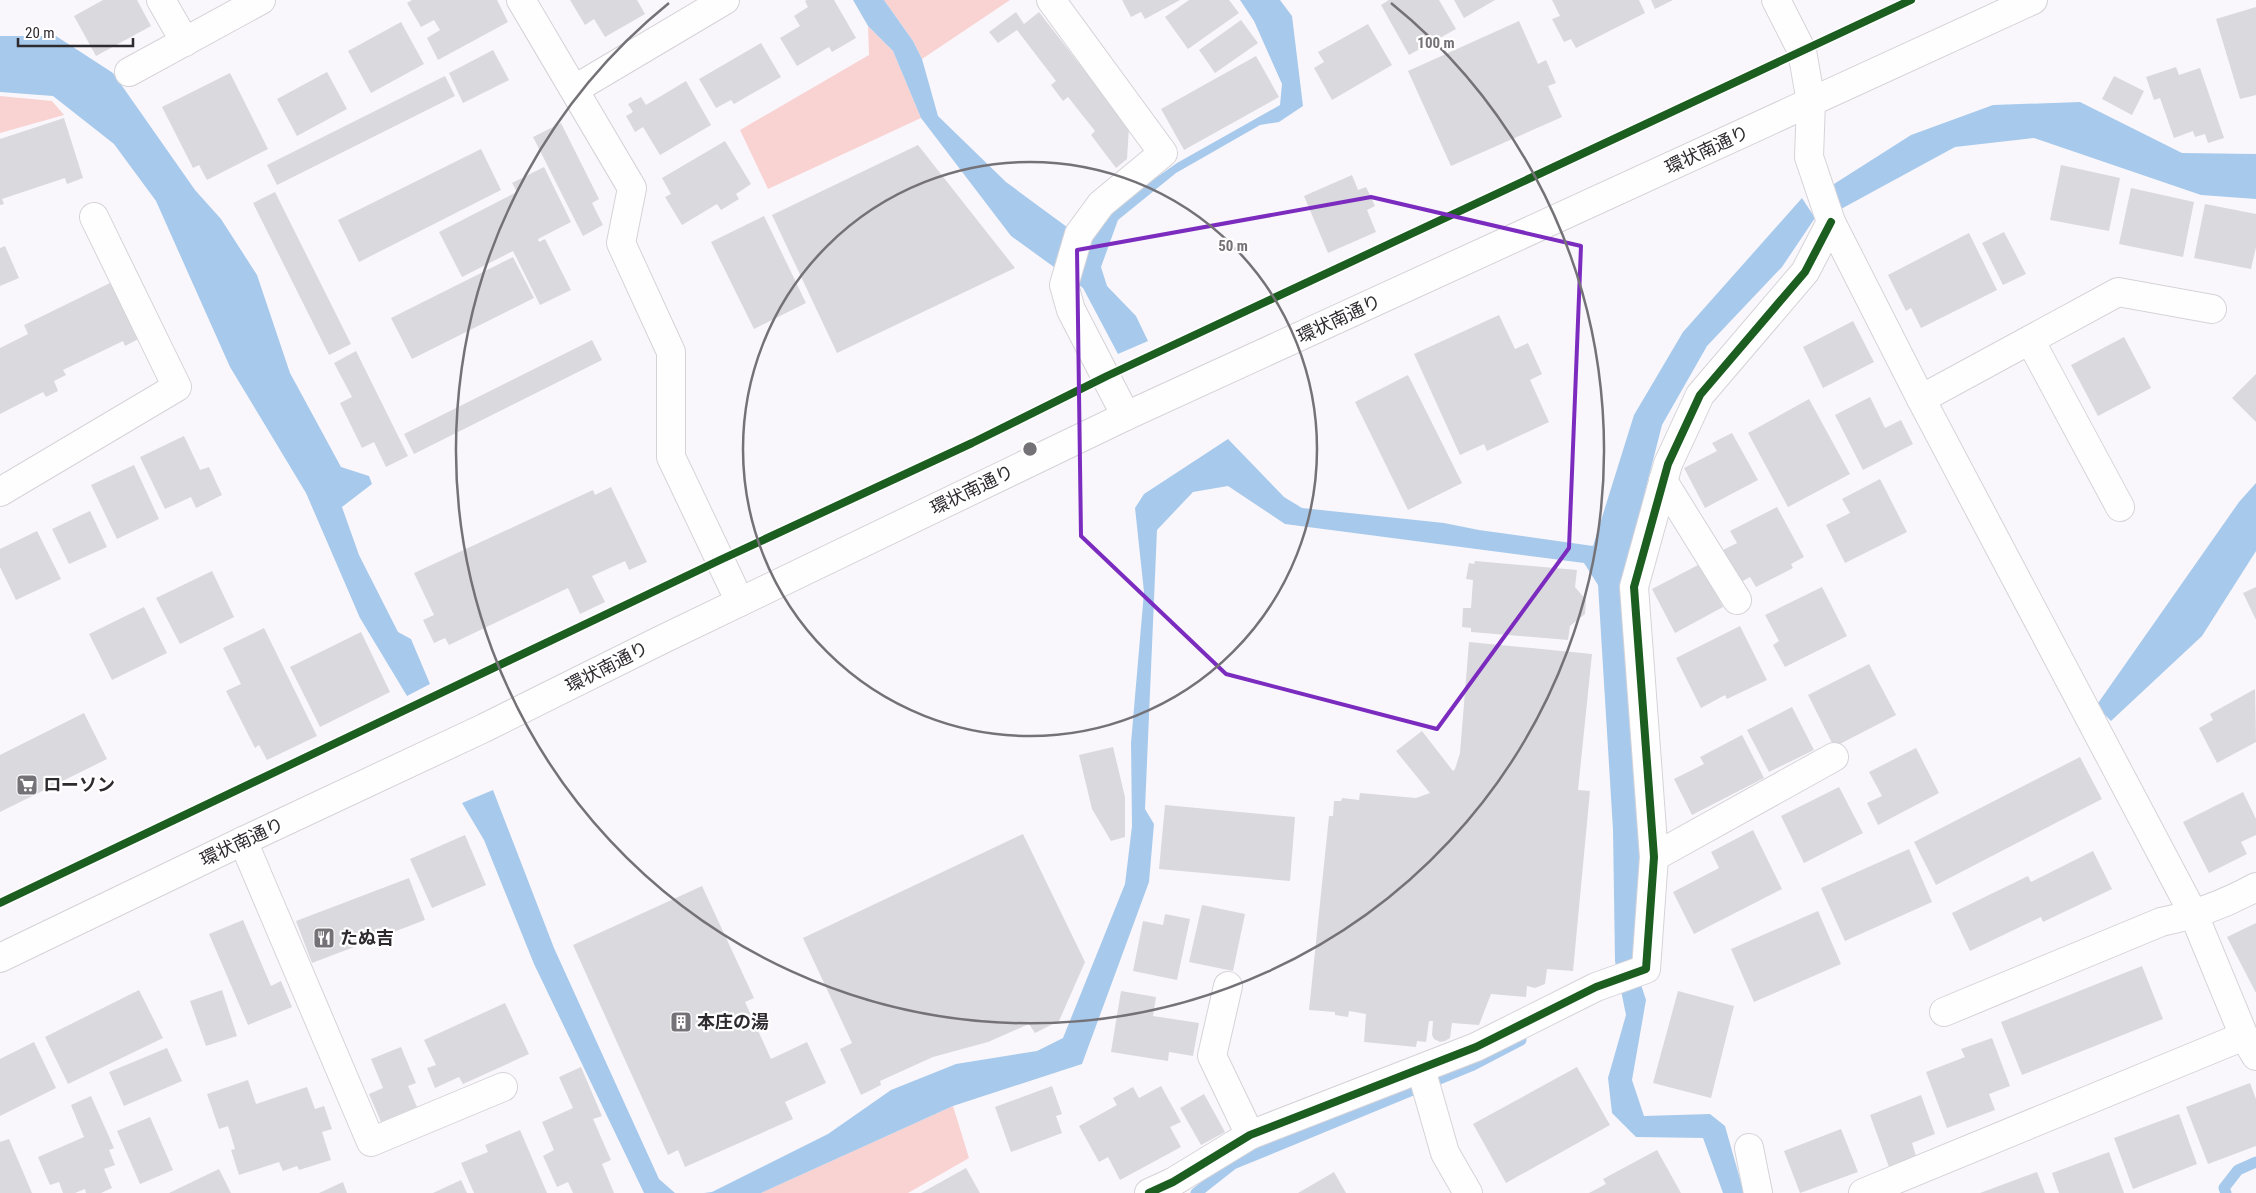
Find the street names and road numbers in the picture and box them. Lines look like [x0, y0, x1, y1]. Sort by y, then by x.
street label: 環状南通り [1662, 121, 1752, 178]
street label: 環状南通り [1294, 290, 1384, 347]
street label: 環状南通り [927, 460, 1017, 519]
street label: 環状南通り [562, 637, 652, 696]
street label: 環状南通り [197, 813, 287, 870]

